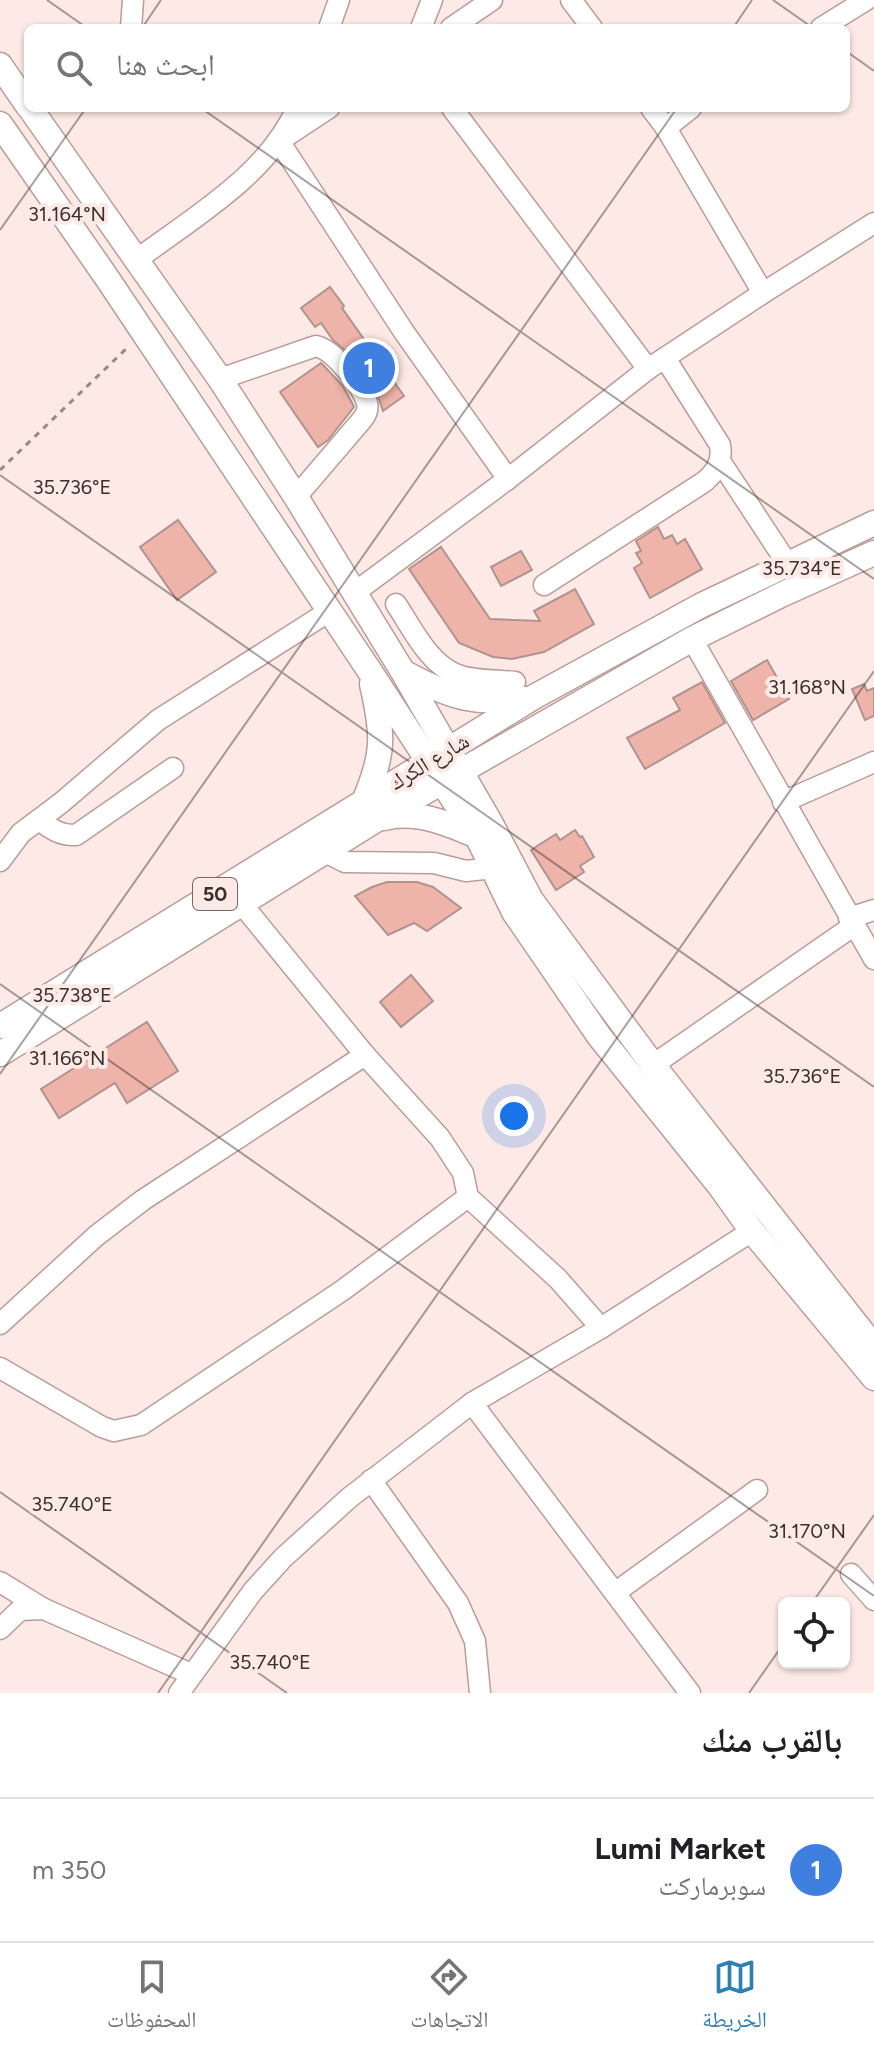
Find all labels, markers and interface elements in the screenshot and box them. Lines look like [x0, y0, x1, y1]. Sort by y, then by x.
search box [24, 24, 850, 112]
icon: search [52, 46, 96, 90]
text: ابحث هنا [116, 46, 215, 83]
text: 31.164°N [28, 202, 106, 226]
pin: 1 [343, 338, 395, 398]
text: 35.736°E [33, 475, 111, 499]
text: 35.734°E [762, 556, 842, 580]
text: 31.168°N [768, 675, 846, 699]
street label: شارع الكرك [384, 727, 474, 796]
road number: 50 [193, 878, 237, 910]
text: 35.738°E [32, 983, 112, 1007]
text: 31.166°N [28, 1046, 106, 1070]
text: 35.736°E [763, 1064, 841, 1088]
your location [494, 1096, 534, 1136]
text: 35.740°E [31, 1492, 113, 1516]
text: 31.170°N [768, 1519, 846, 1543]
map controls [778, 1597, 850, 1669]
button: locate [778, 1597, 850, 1669]
text: 35.740°E [229, 1650, 311, 1674]
text: بالقرب منك [701, 1720, 842, 1761]
text: Lumi Market [595, 1830, 766, 1867]
text: 350 m [32, 1854, 106, 1886]
text: 1 [811, 1854, 822, 1886]
text: سوبرماركت [659, 1870, 766, 1902]
tab: المحفوظات [107, 1955, 196, 2041]
tab: الاتجاهات [410, 1955, 488, 2041]
tab: الخريطة [702, 1955, 767, 2041]

